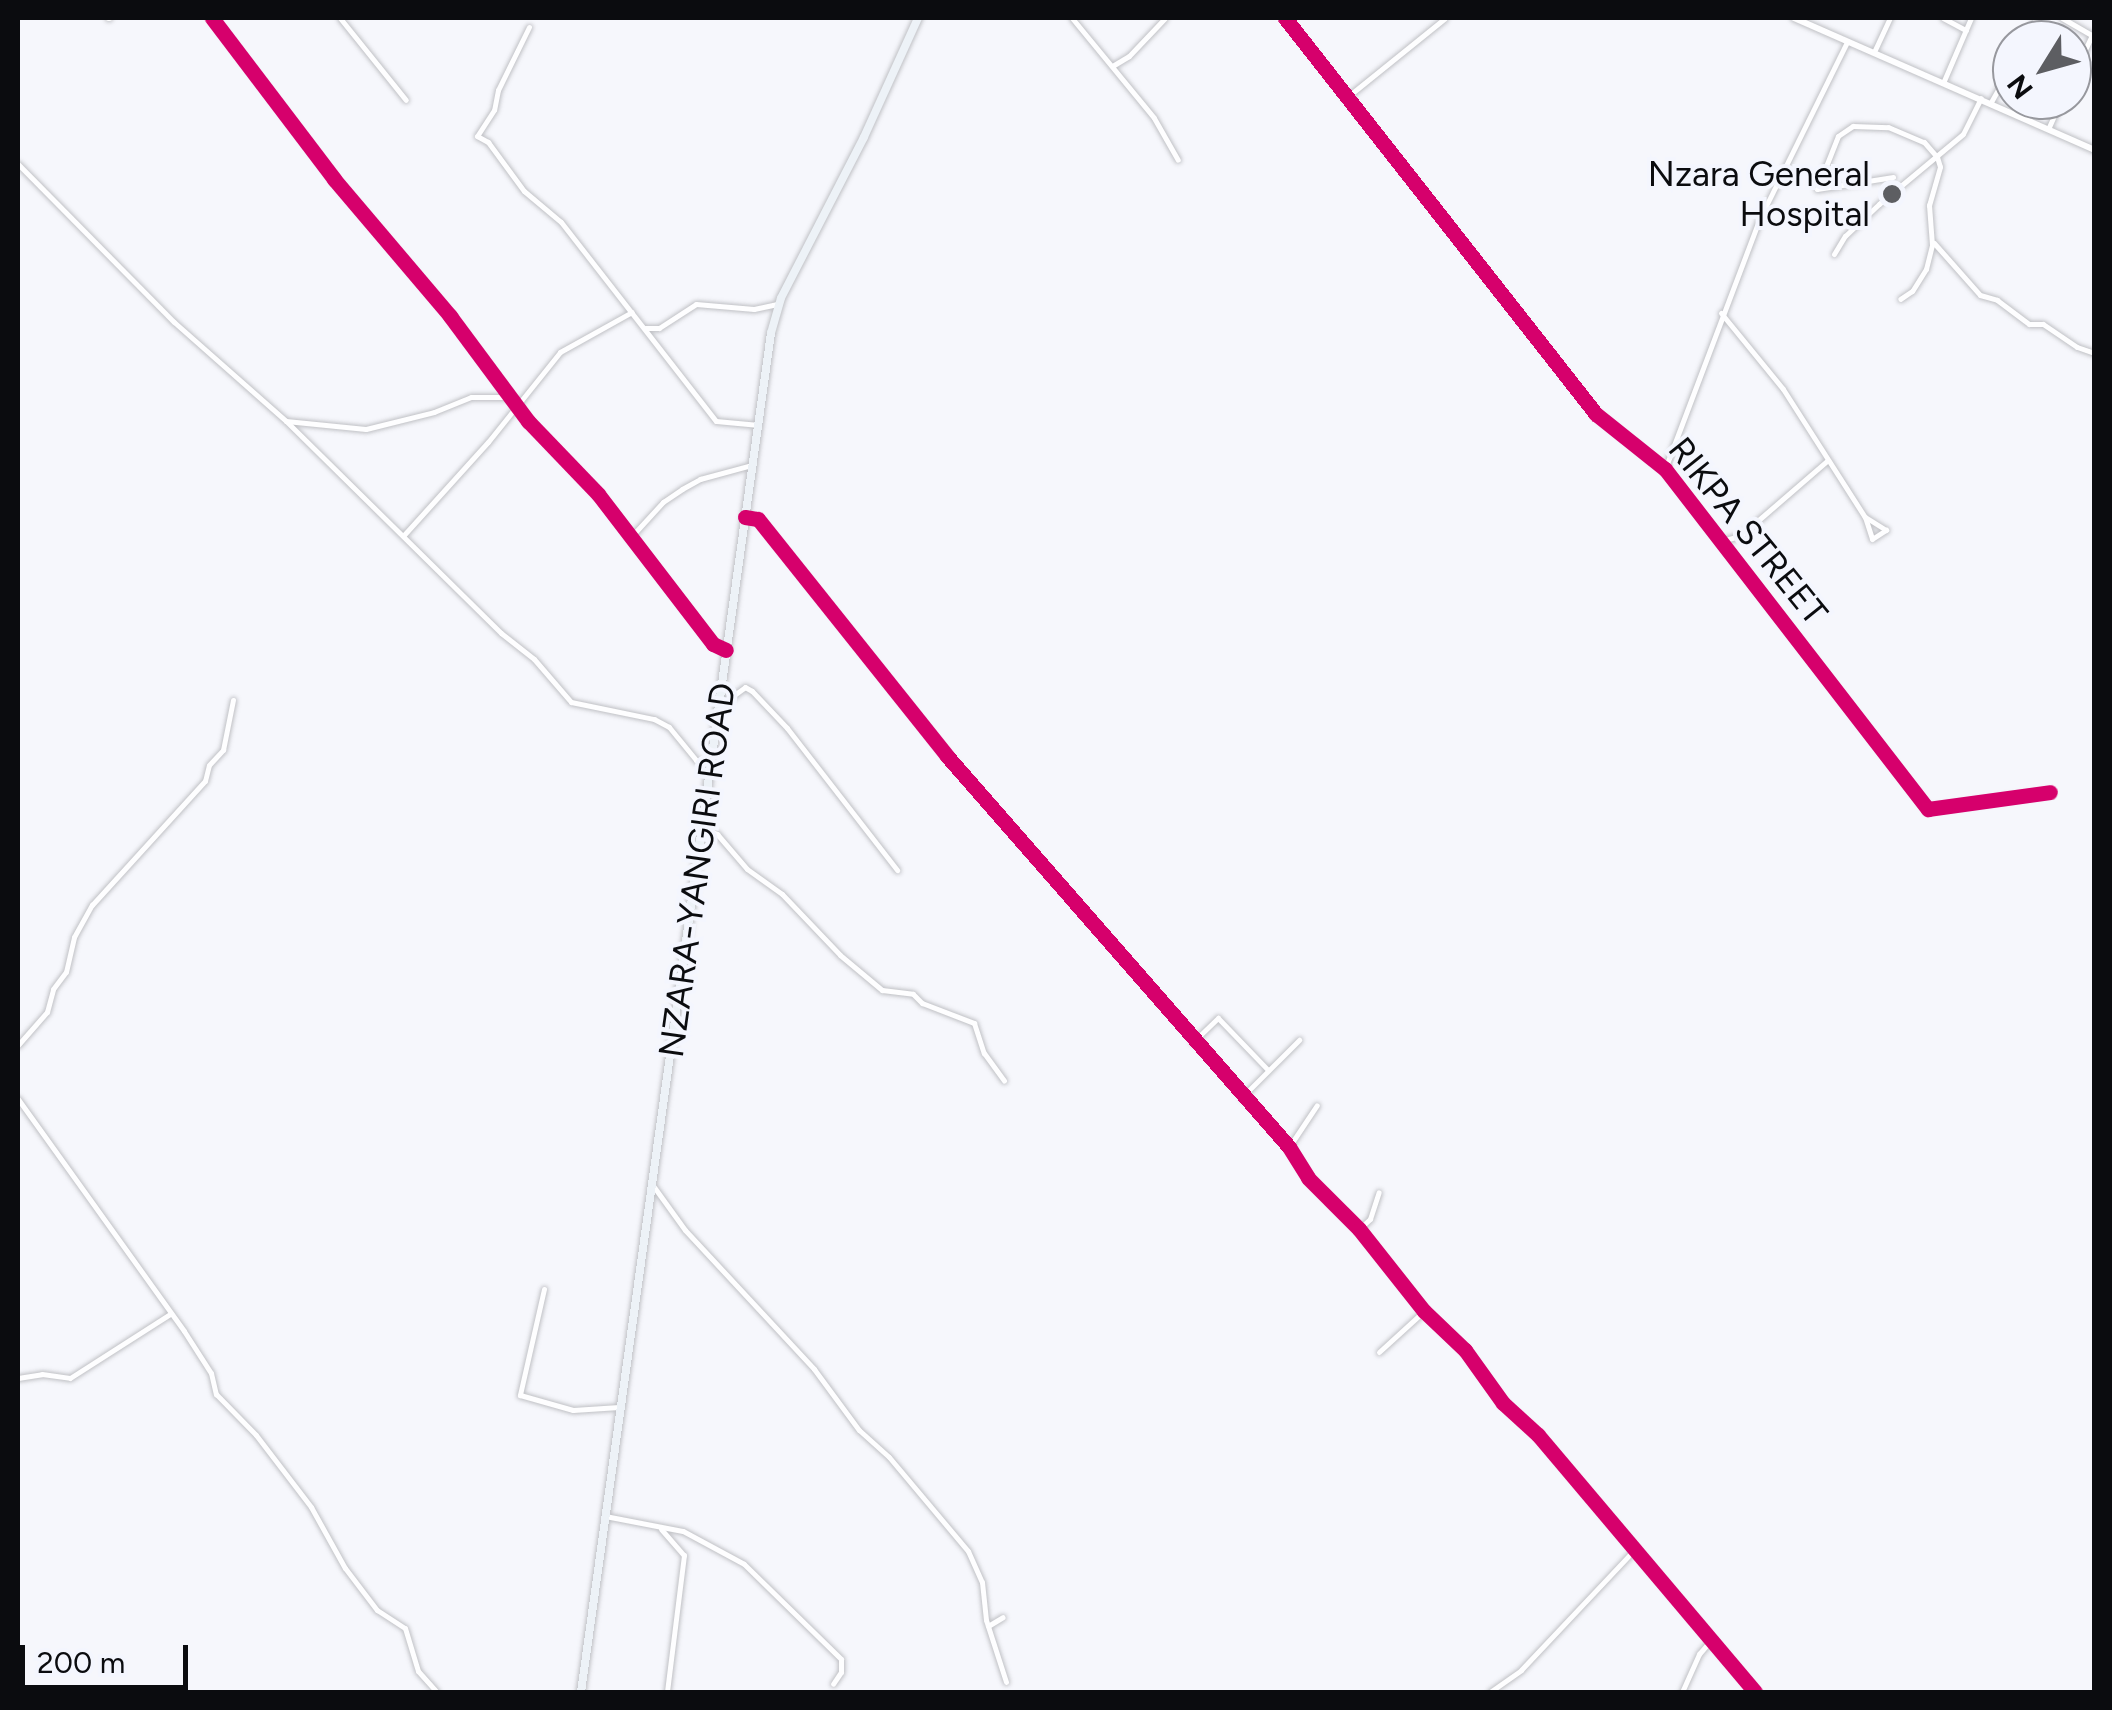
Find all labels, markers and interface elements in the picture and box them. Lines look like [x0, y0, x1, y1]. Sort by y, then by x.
north arrow [1992, 20, 2092, 120]
text: N [2000, 68, 2040, 106]
place label: Nzara General Hospital [1648, 153, 1870, 235]
marker: Nzara General Hospital [1879, 181, 1905, 207]
street label: RIKPA STREET [1660, 429, 1836, 633]
street label: NZARA-YANGIRI ROAD [650, 680, 744, 1060]
scale bar [25, 1625, 192, 1687]
text: 200 m [37, 1644, 125, 1681]

